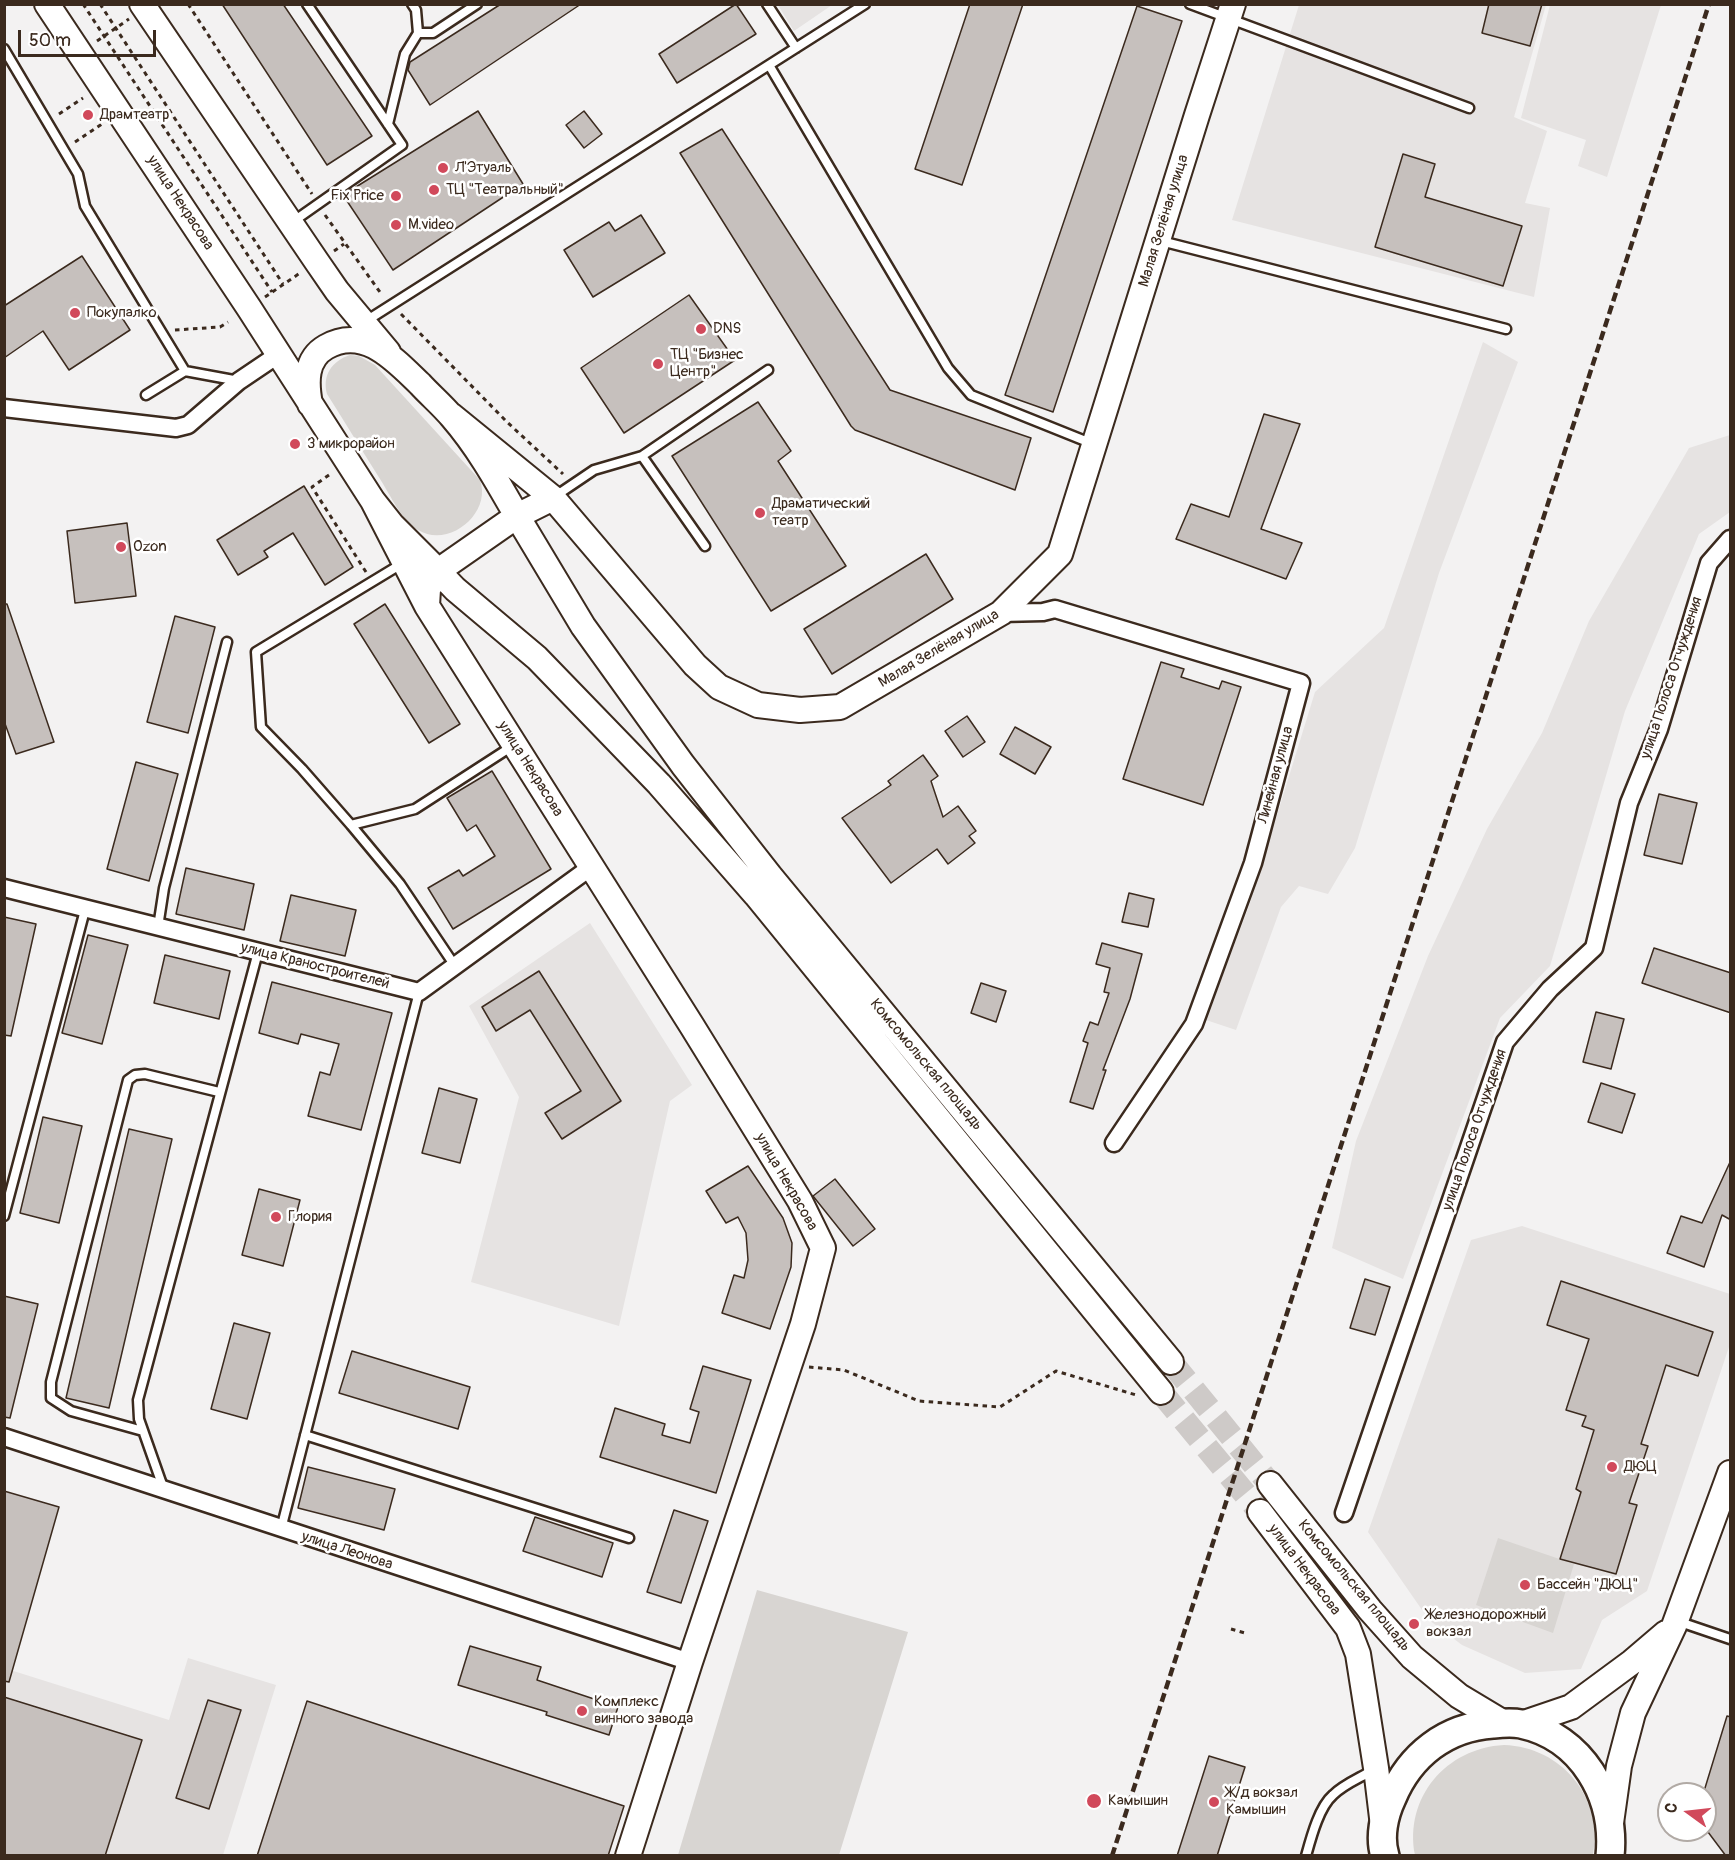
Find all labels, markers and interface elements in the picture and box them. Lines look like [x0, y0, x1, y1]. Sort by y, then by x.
scale bar [21, 18, 159, 56]
text: 50 m [29, 29, 71, 52]
place label: Драмтеатр [100, 106, 169, 124]
marker: Драмтеатр [81, 108, 95, 122]
street label: улица Некрасова [143, 152, 217, 254]
street label: Малая Зелёная улица [1135, 153, 1193, 289]
place label: Л'Этуаль [455, 159, 512, 177]
marker: Л'Этуаль [436, 161, 450, 175]
place label: ТЦ "Театральный" [446, 181, 564, 199]
marker: ТЦ "Театральный" [427, 183, 441, 197]
place label: Fix Price [331, 187, 384, 205]
marker: Fix Price [389, 189, 403, 203]
place label: M.video [408, 216, 454, 234]
marker: M.video [389, 218, 403, 232]
place label: Покупалко [87, 304, 156, 322]
marker: Покупалко [68, 306, 82, 320]
place label: DNS [713, 320, 741, 338]
marker: DNS [694, 322, 708, 336]
place label: ТЦ "Бизнес Центр" [670, 346, 744, 381]
marker: ТЦ "Бизнес Центр" [651, 357, 665, 371]
place label: 3 микрорайон [307, 435, 395, 453]
marker: 3 микрорайон [288, 437, 302, 451]
place label: Драматический театр [772, 495, 870, 530]
marker: Драматический театр [753, 506, 767, 520]
place label: Ozon [133, 538, 167, 556]
marker: Ozon [114, 540, 128, 554]
street label: улица Полоса Отчуждения [1637, 595, 1707, 761]
street label: Малая Зелёная улица [875, 606, 1003, 692]
street label: улица Некрасова [493, 718, 567, 820]
street label: Линейная улица [1254, 724, 1298, 826]
street label: улица Краностроителей [239, 939, 391, 993]
street label: Комсомольская площадь [866, 996, 986, 1134]
street label: улица Полоса Отчуждения [1439, 1047, 1511, 1213]
street label: улица Некрасова [751, 1130, 821, 1234]
place label: Глория [288, 1208, 332, 1226]
marker: Глория [269, 1210, 283, 1224]
place label: ДЮЦ [1624, 1458, 1657, 1476]
marker: ДЮЦ [1605, 1460, 1619, 1474]
street label: Комсомольская площадь [1294, 1517, 1414, 1655]
street label: улица Некрасова [1264, 1521, 1344, 1619]
street label: улица Леонова [299, 1528, 395, 1574]
place label: Бассейн "ДЮЦ" [1537, 1576, 1638, 1594]
marker: Бассейн "ДЮЦ" [1518, 1578, 1532, 1592]
place label: Железнодорожный вокзал [1426, 1606, 1547, 1641]
marker: Железнодорожный вокзал [1407, 1617, 1421, 1631]
place label: Комплекс винного завода [594, 1693, 693, 1728]
marker: Комплекс винного завода [575, 1704, 589, 1718]
north arrow [1657, 1782, 1717, 1842]
place label: Ж/д вокзал Камышин [1226, 1784, 1298, 1819]
marker: Камышин [1085, 1792, 1103, 1810]
place label: Камышин [1108, 1792, 1168, 1810]
marker: Ж/д вокзал Камышин [1207, 1795, 1221, 1809]
text: С [1661, 1801, 1682, 1815]

